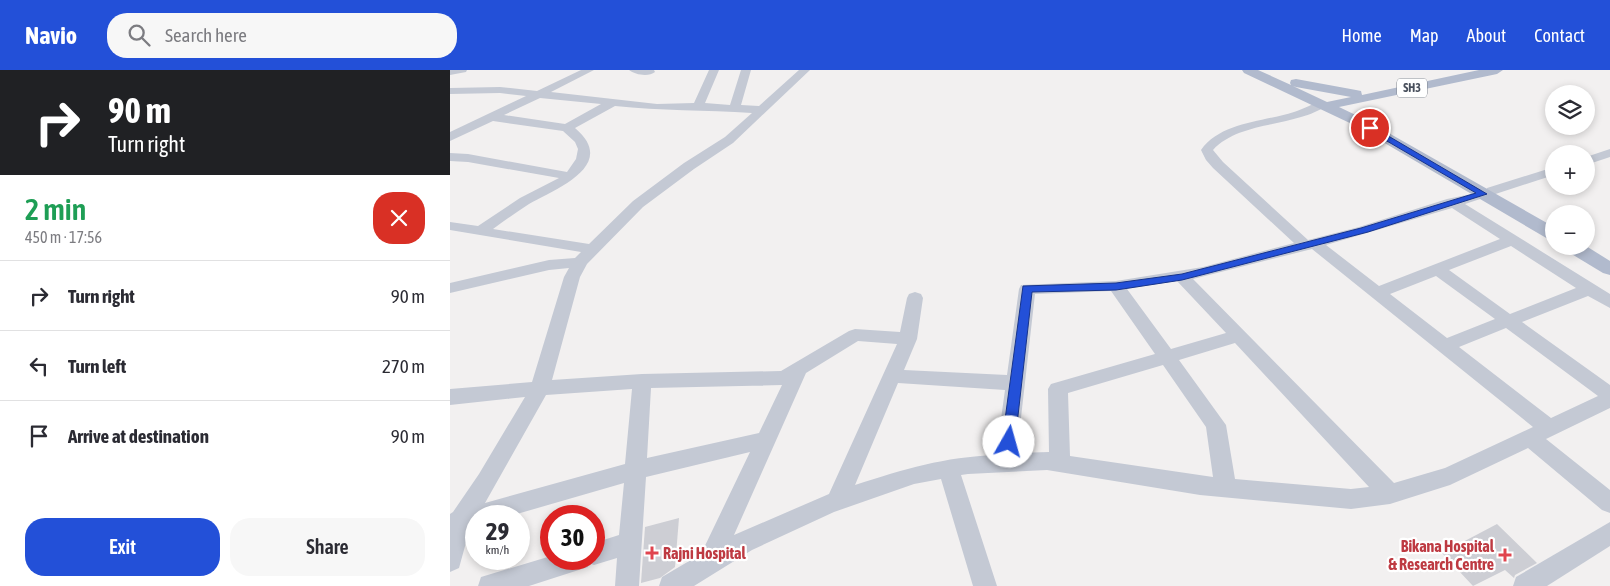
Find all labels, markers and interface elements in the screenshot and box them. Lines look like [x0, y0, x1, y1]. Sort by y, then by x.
search box [107, 13, 457, 58]
icon: search [125, 21, 153, 49]
text: Navio [25, 22, 77, 49]
text: Search here [165, 24, 247, 46]
text: Home [1342, 25, 1382, 46]
text: Map [1410, 25, 1439, 46]
text: About [1467, 25, 1506, 46]
text: Contact [1534, 25, 1585, 46]
road number: SH3 [1397, 78, 1427, 98]
map controls [1545, 85, 1595, 255]
button: layers [1545, 85, 1595, 135]
icon: right [25, 90, 90, 155]
text: 90 m [108, 90, 171, 130]
pin [1349, 107, 1391, 149]
icon: arrive [1356, 114, 1384, 142]
text: Turn right [108, 131, 185, 157]
button: + [1545, 145, 1595, 195]
text: 2 min [25, 192, 86, 226]
button: close [373, 192, 425, 244]
button: − [1545, 205, 1595, 255]
text: 450 m · 17:56 [25, 228, 102, 246]
icon: right [25, 282, 53, 310]
text: Turn right [68, 285, 135, 307]
text: 90 m [391, 285, 425, 307]
icon: left [25, 352, 53, 380]
text: Turn left [68, 355, 126, 377]
text: 270 m [382, 355, 425, 377]
position arrow [982, 415, 1034, 467]
icon: arrive [25, 422, 53, 450]
text: Arrive at destination [68, 425, 209, 447]
text: 90 m [391, 425, 425, 447]
speed limit sign: 30 [540, 505, 605, 570]
text: 29 [486, 517, 509, 545]
button: Exit [25, 518, 220, 576]
button: Share [230, 518, 425, 576]
place label: Bikana Hospital & Research Centre [1388, 537, 1495, 573]
text: km/h [486, 543, 509, 557]
place label: Rajni Hospital [663, 544, 747, 562]
marker: Rajni Hospital [645, 546, 659, 560]
marker: Bikana Hospital & Research Centre [1498, 548, 1512, 562]

